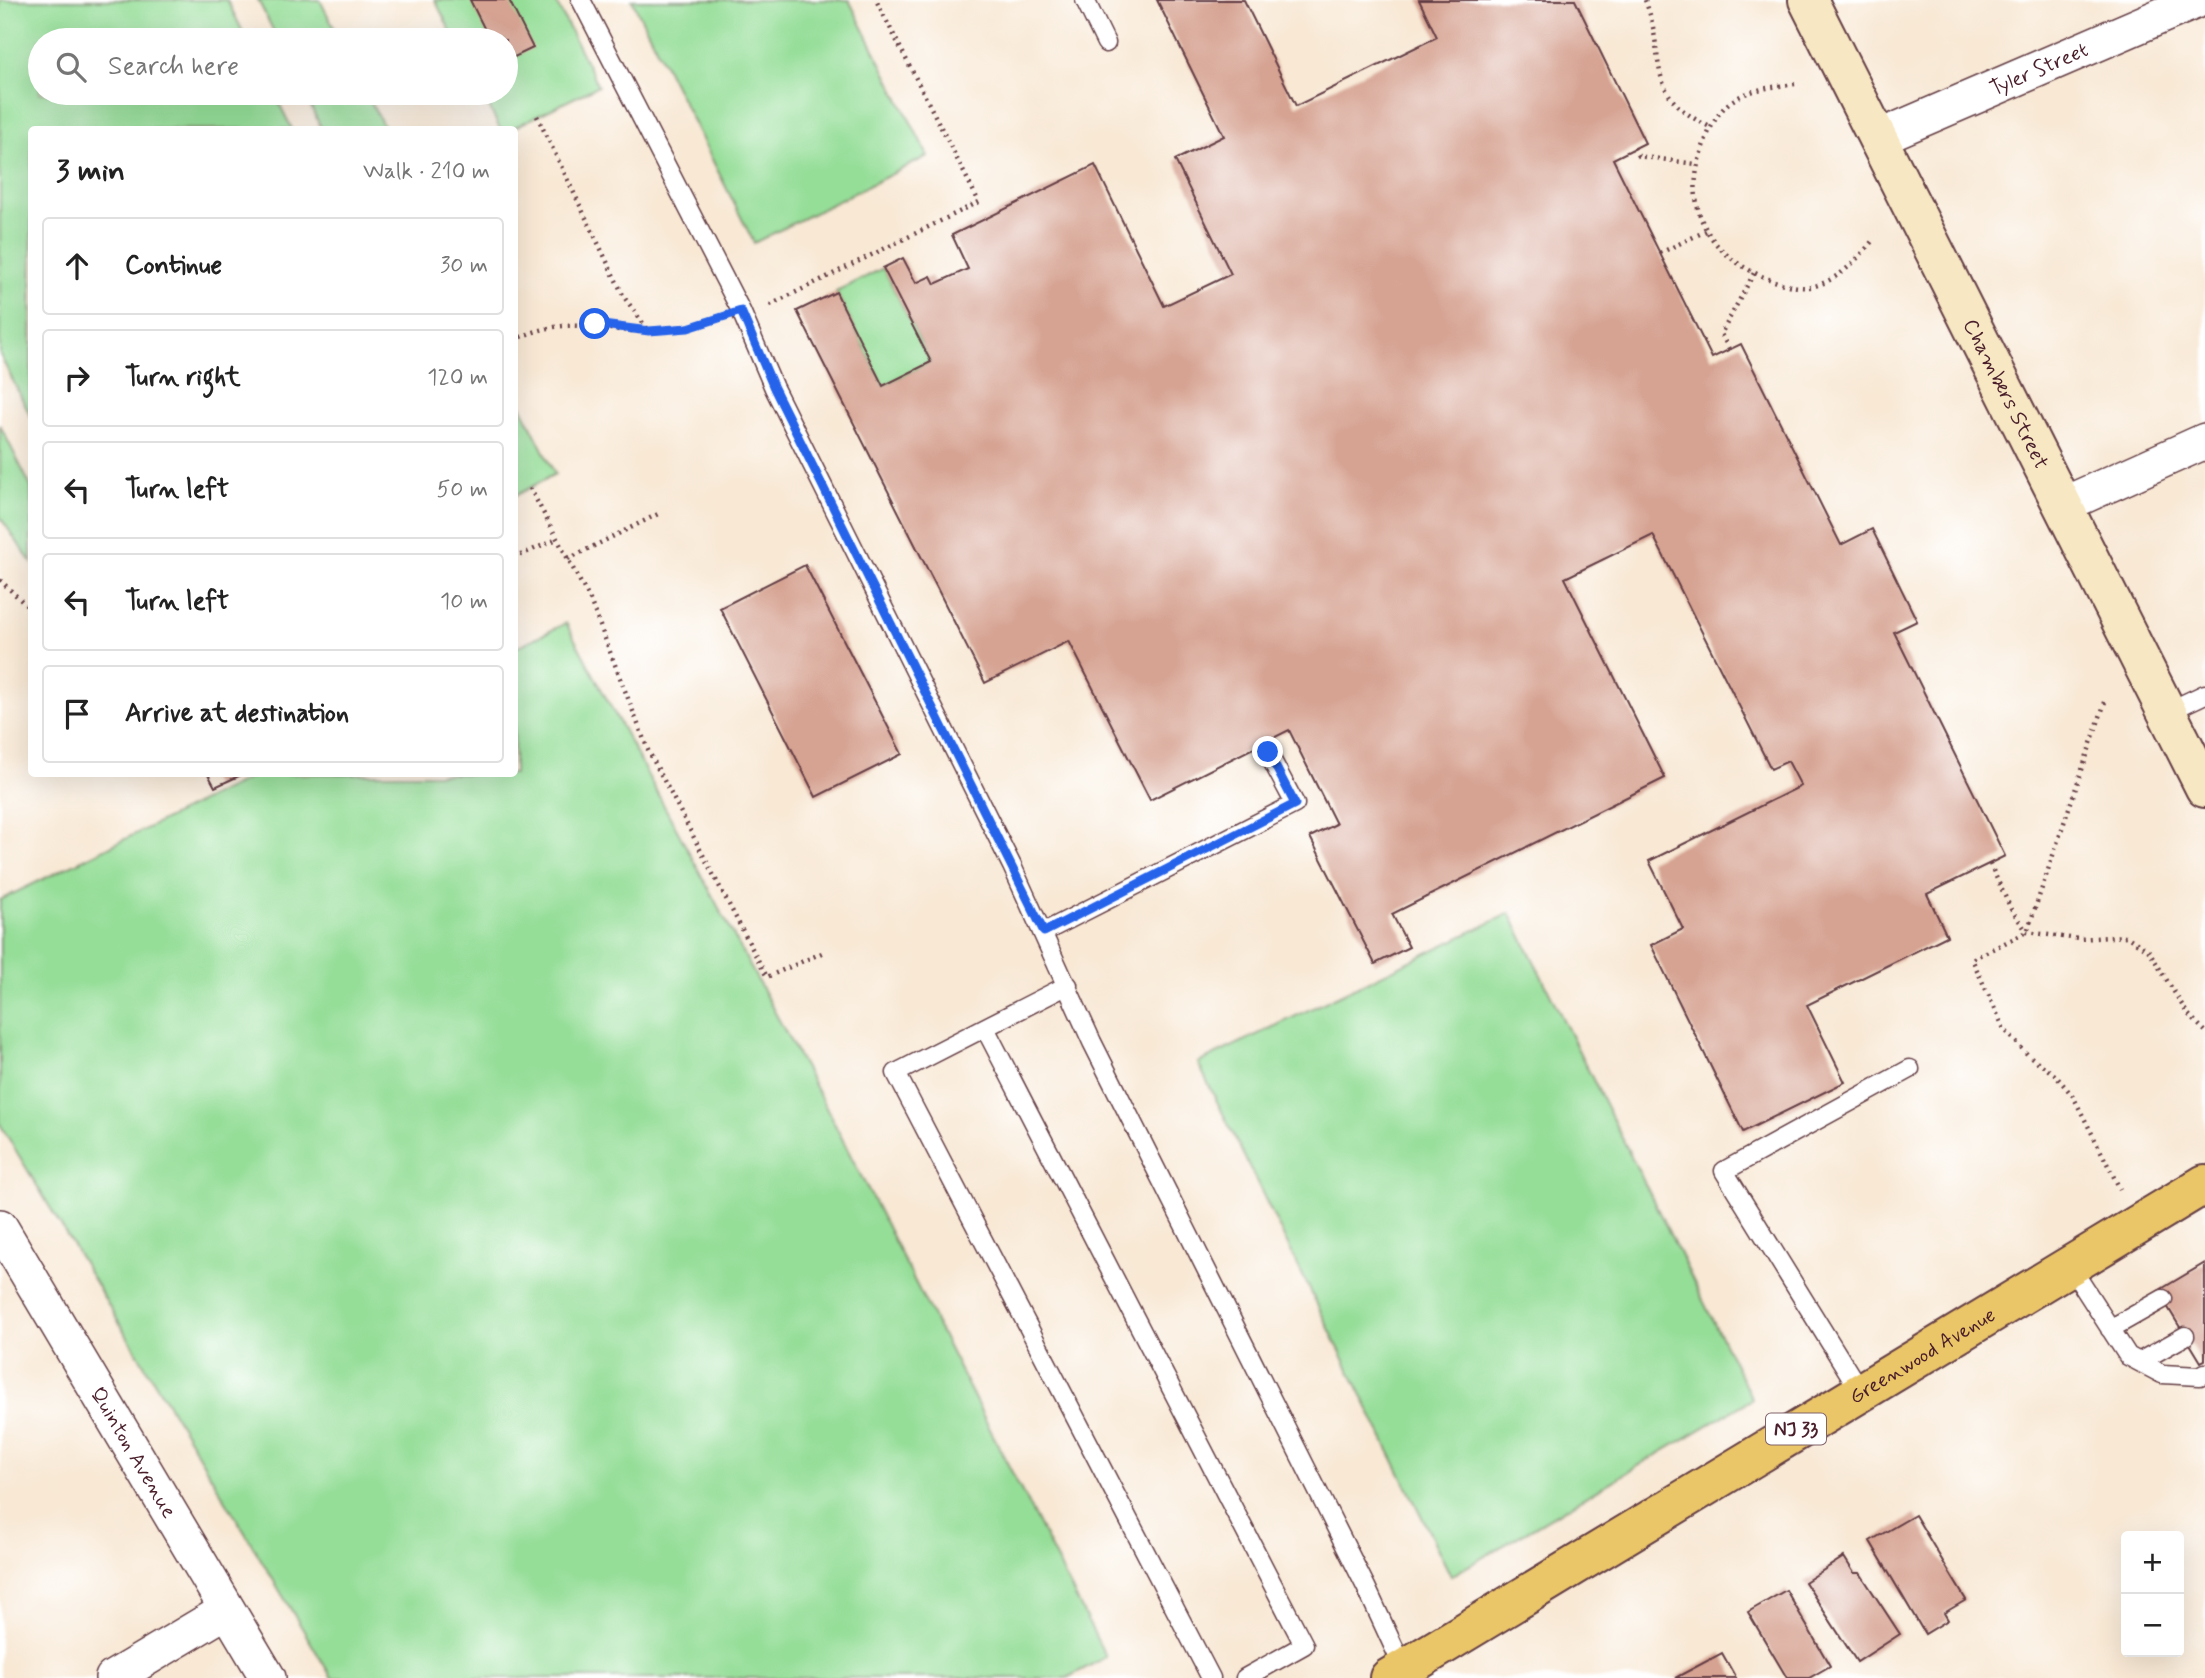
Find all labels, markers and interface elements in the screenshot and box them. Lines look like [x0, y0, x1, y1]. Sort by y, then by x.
search box [28, 28, 518, 105]
street label: Tyler Street [1986, 36, 2093, 103]
icon: search [52, 48, 90, 86]
text: Search here [108, 50, 239, 84]
text: 3 min [56, 152, 125, 191]
text: Walk · 210 m [363, 157, 490, 187]
icon: ahead [58, 247, 96, 285]
text: Continue [125, 249, 222, 283]
text: 30 m [440, 251, 488, 281]
route start [579, 308, 610, 339]
street label: Chambers Street [1956, 314, 2055, 474]
icon: right [58, 359, 96, 397]
text: Turn right [125, 361, 241, 395]
text: 120 m [427, 363, 488, 393]
icon: left [58, 471, 96, 509]
text: Turn left [125, 473, 229, 507]
text: 50 m [437, 475, 488, 505]
icon: left [58, 583, 96, 621]
text: Turn left [125, 585, 229, 619]
text: 10 m [440, 587, 488, 617]
icon: arrive [58, 695, 96, 733]
text: Arrive at destination [125, 697, 349, 731]
route end [1252, 736, 1283, 767]
street label: Greenwood Avenue [1844, 1301, 2001, 1411]
street label: Quinton Avenue [83, 1382, 183, 1523]
road number: NJ 33 [1766, 1414, 1826, 1444]
map controls [2121, 1531, 2184, 1657]
button: + [2121, 1531, 2184, 1594]
button: − [2121, 1594, 2184, 1657]

